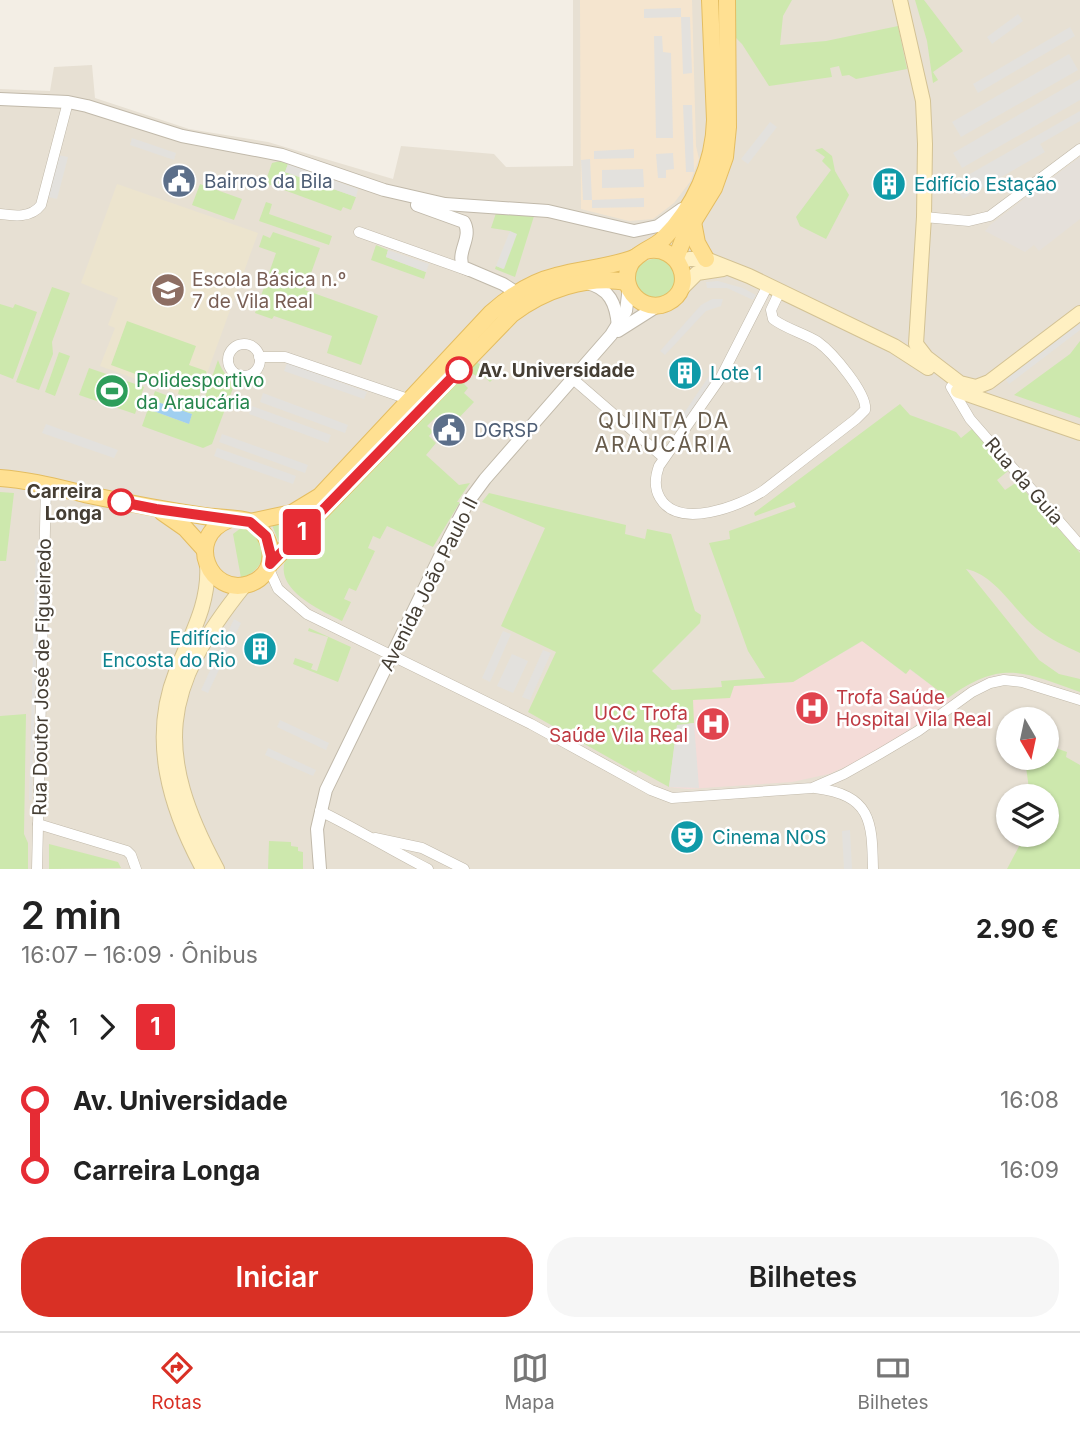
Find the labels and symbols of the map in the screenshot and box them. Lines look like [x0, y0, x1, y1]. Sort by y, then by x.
public building icon: Bairros da Bila [160, 162, 198, 200]
building icon: Edifício Estação [870, 165, 908, 203]
place label: Bairros da Bila [204, 170, 333, 193]
place label: Edifício Estação [914, 173, 1057, 196]
place label: Escola Básica n.º 7 de Vila Real [192, 268, 346, 313]
school or university icon: Escola Básica n.º 7 de Vila Real [149, 271, 187, 309]
building icon: Lote 1 [666, 354, 704, 392]
marker: Av. Universidade [446, 357, 472, 383]
place label: Av. Universidade [478, 359, 635, 382]
place label: Lote 1 [710, 362, 762, 385]
place label: Polidesportivo da Araucária [136, 369, 264, 414]
sports icon: Polidesportivo da Araucária [93, 372, 131, 410]
district label: QUINTA DA ARAUCÁRIA [595, 408, 733, 457]
public building icon: DGRSP [430, 411, 468, 449]
place label: DGRSP [474, 419, 538, 442]
street label: Rua da Guia [980, 433, 1068, 529]
place label: Carreira Longa [27, 480, 102, 525]
marker: Carreira Longa [108, 489, 134, 515]
street label: Avenida João Paulo II [375, 493, 483, 675]
line badge: 1 [279, 509, 325, 555]
street label: Rua Doutor José de Figueiredo [28, 538, 56, 816]
place label: Edifício Encosta do Rio [102, 627, 236, 672]
building icon: Edifício Encosta do Rio [241, 630, 279, 668]
place label: Trofa Saúde Hospital Vila Real [836, 686, 992, 731]
hospital icon: Trofa Saúde Hospital Vila Real [793, 689, 831, 727]
place label: UCC Trofa Saúde Vila Real [549, 702, 688, 747]
hospital icon: UCC Trofa Saúde Vila Real [694, 705, 732, 743]
north arrow [996, 707, 1059, 770]
theatre icon: Cinema NOS [668, 818, 706, 856]
place label: Cinema NOS [712, 826, 826, 849]

